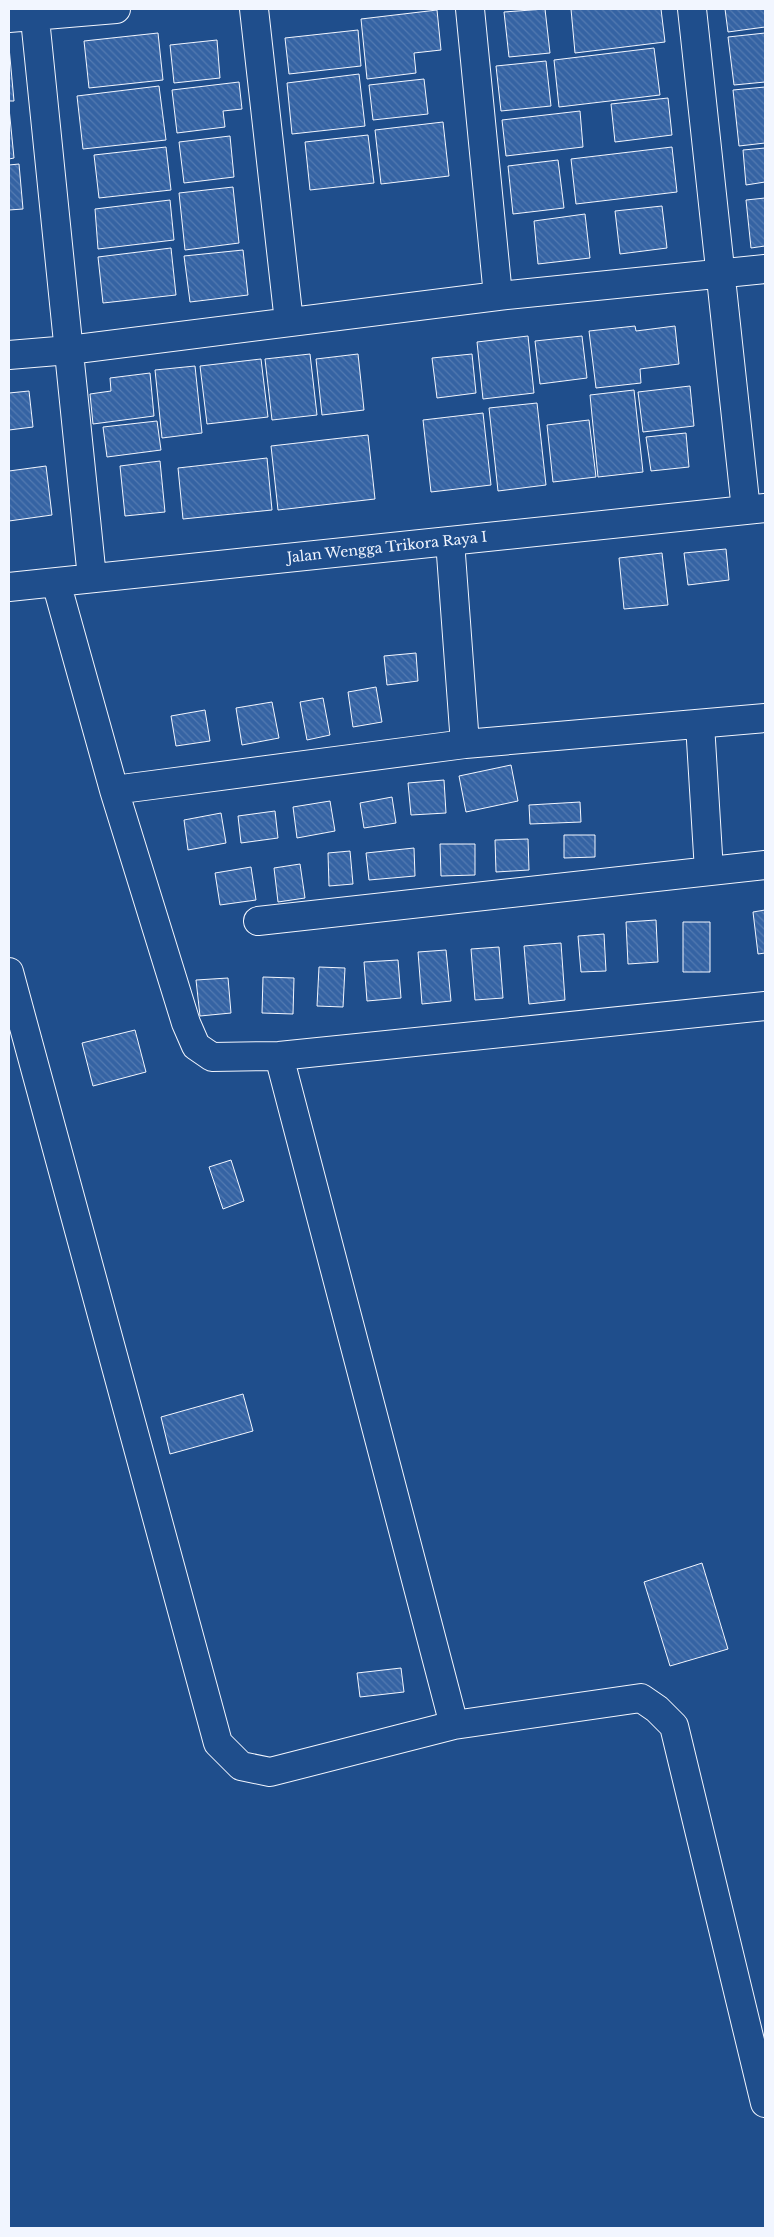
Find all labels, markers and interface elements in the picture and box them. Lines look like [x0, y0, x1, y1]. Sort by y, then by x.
street label: Jalan Wengga Trikora Raya I [284, 528, 488, 567]

